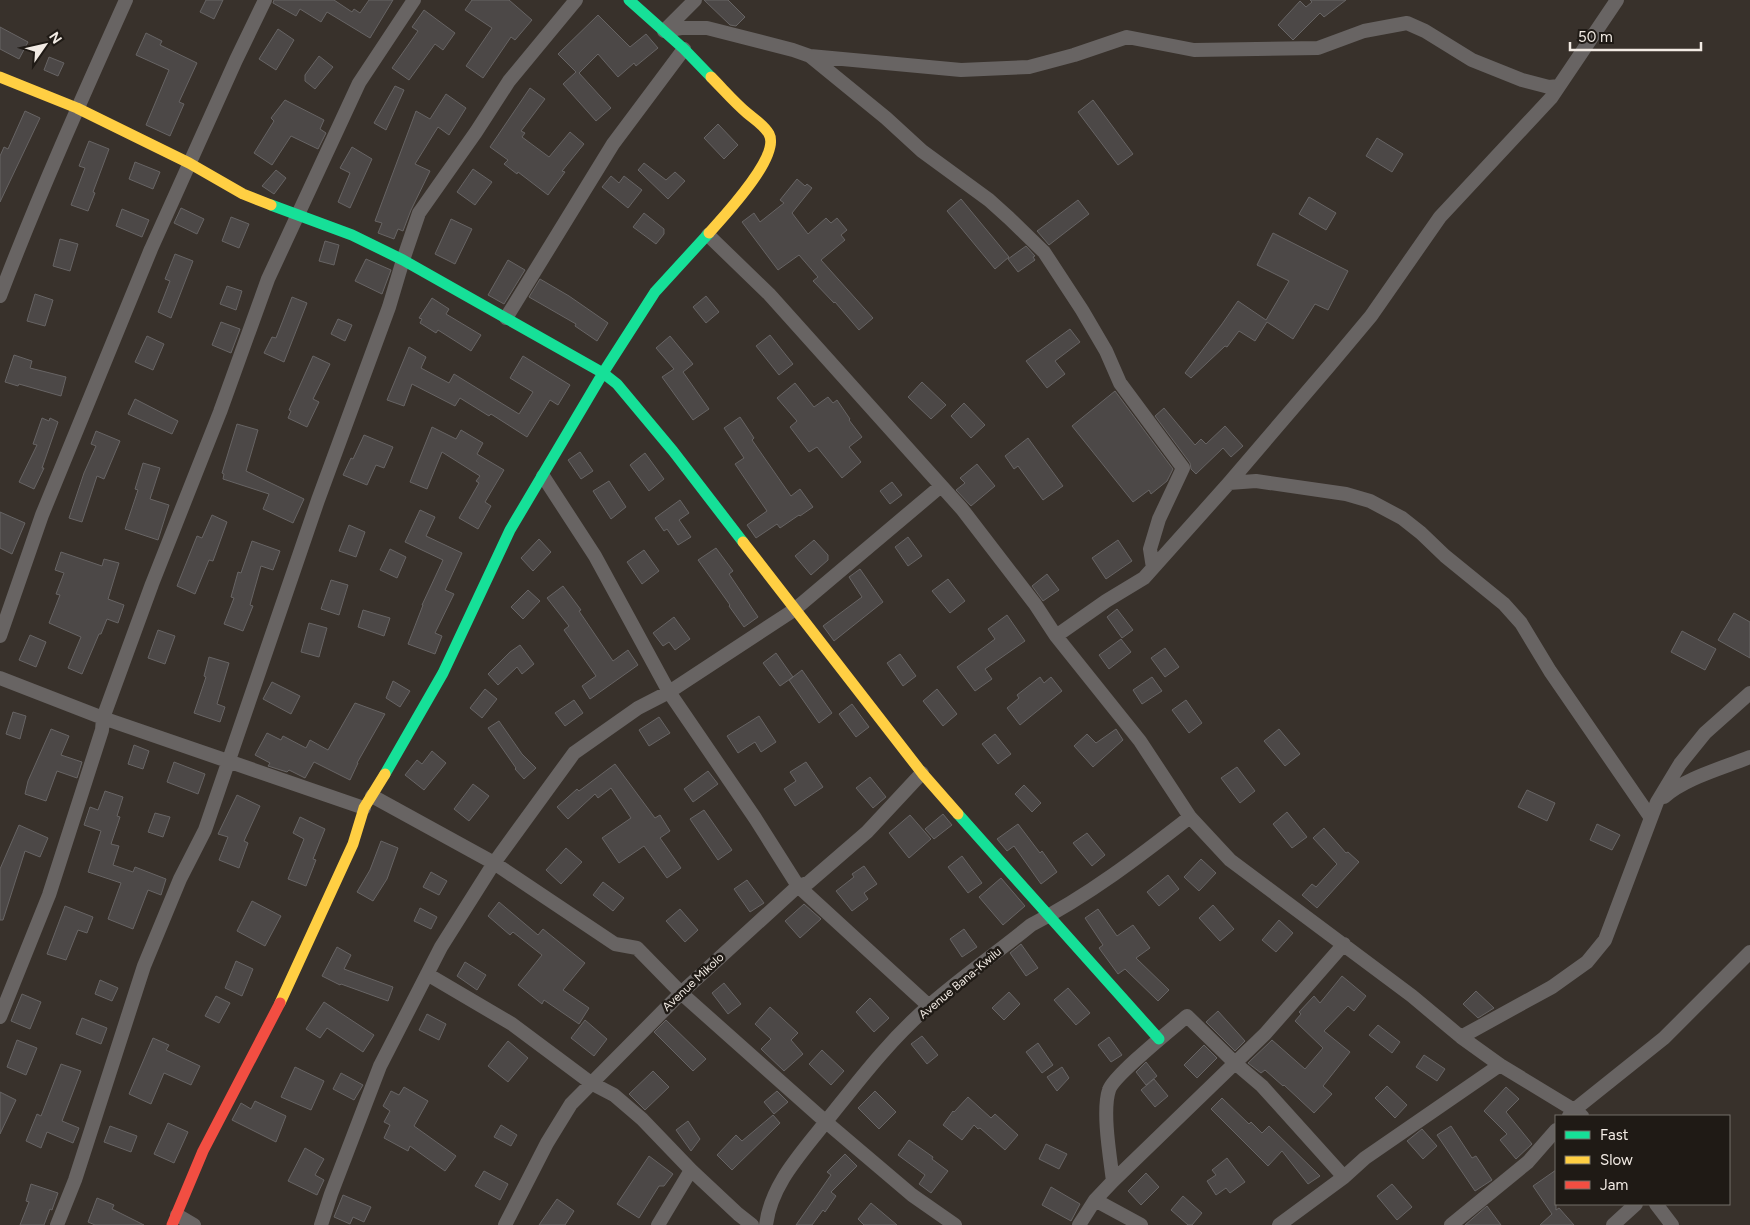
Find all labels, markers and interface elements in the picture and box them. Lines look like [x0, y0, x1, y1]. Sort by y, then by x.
north arrow [20, 20, 70, 70]
scale bar [1570, 20, 1701, 52]
text: 50 m [1578, 28, 1613, 46]
text: N [45, 29, 65, 47]
street label: Avenue Bana-Kwilu [916, 944, 1004, 1022]
street label: Avenue Mikolo [659, 950, 727, 1014]
legend [1555, 1115, 1730, 1205]
text: Fast [1600, 1126, 1629, 1144]
text: Slow [1600, 1151, 1633, 1169]
text: Jam [1600, 1176, 1628, 1194]

